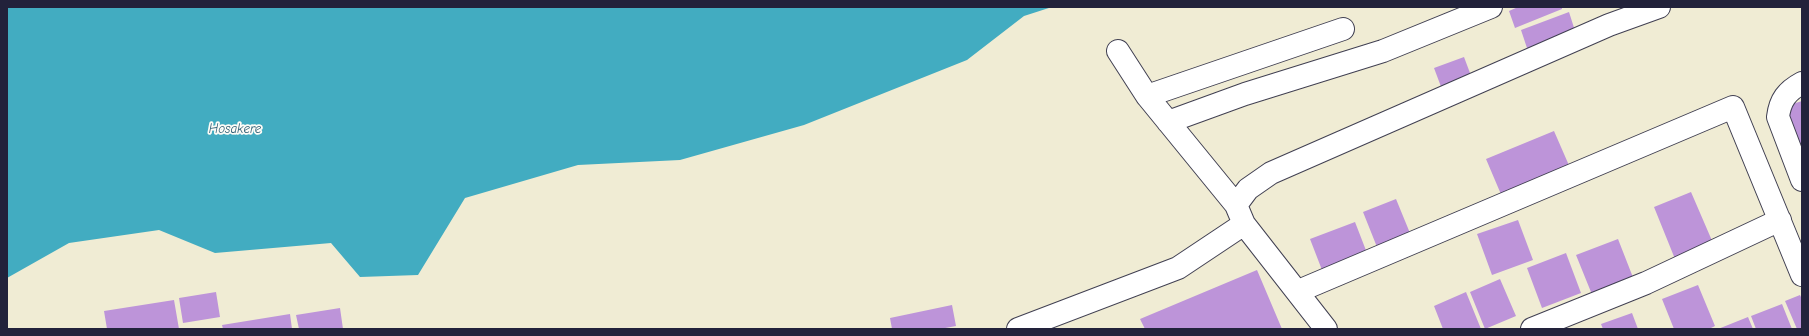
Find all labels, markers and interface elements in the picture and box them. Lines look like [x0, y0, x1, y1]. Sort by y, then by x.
water label: Hosakere [209, 121, 261, 137]

